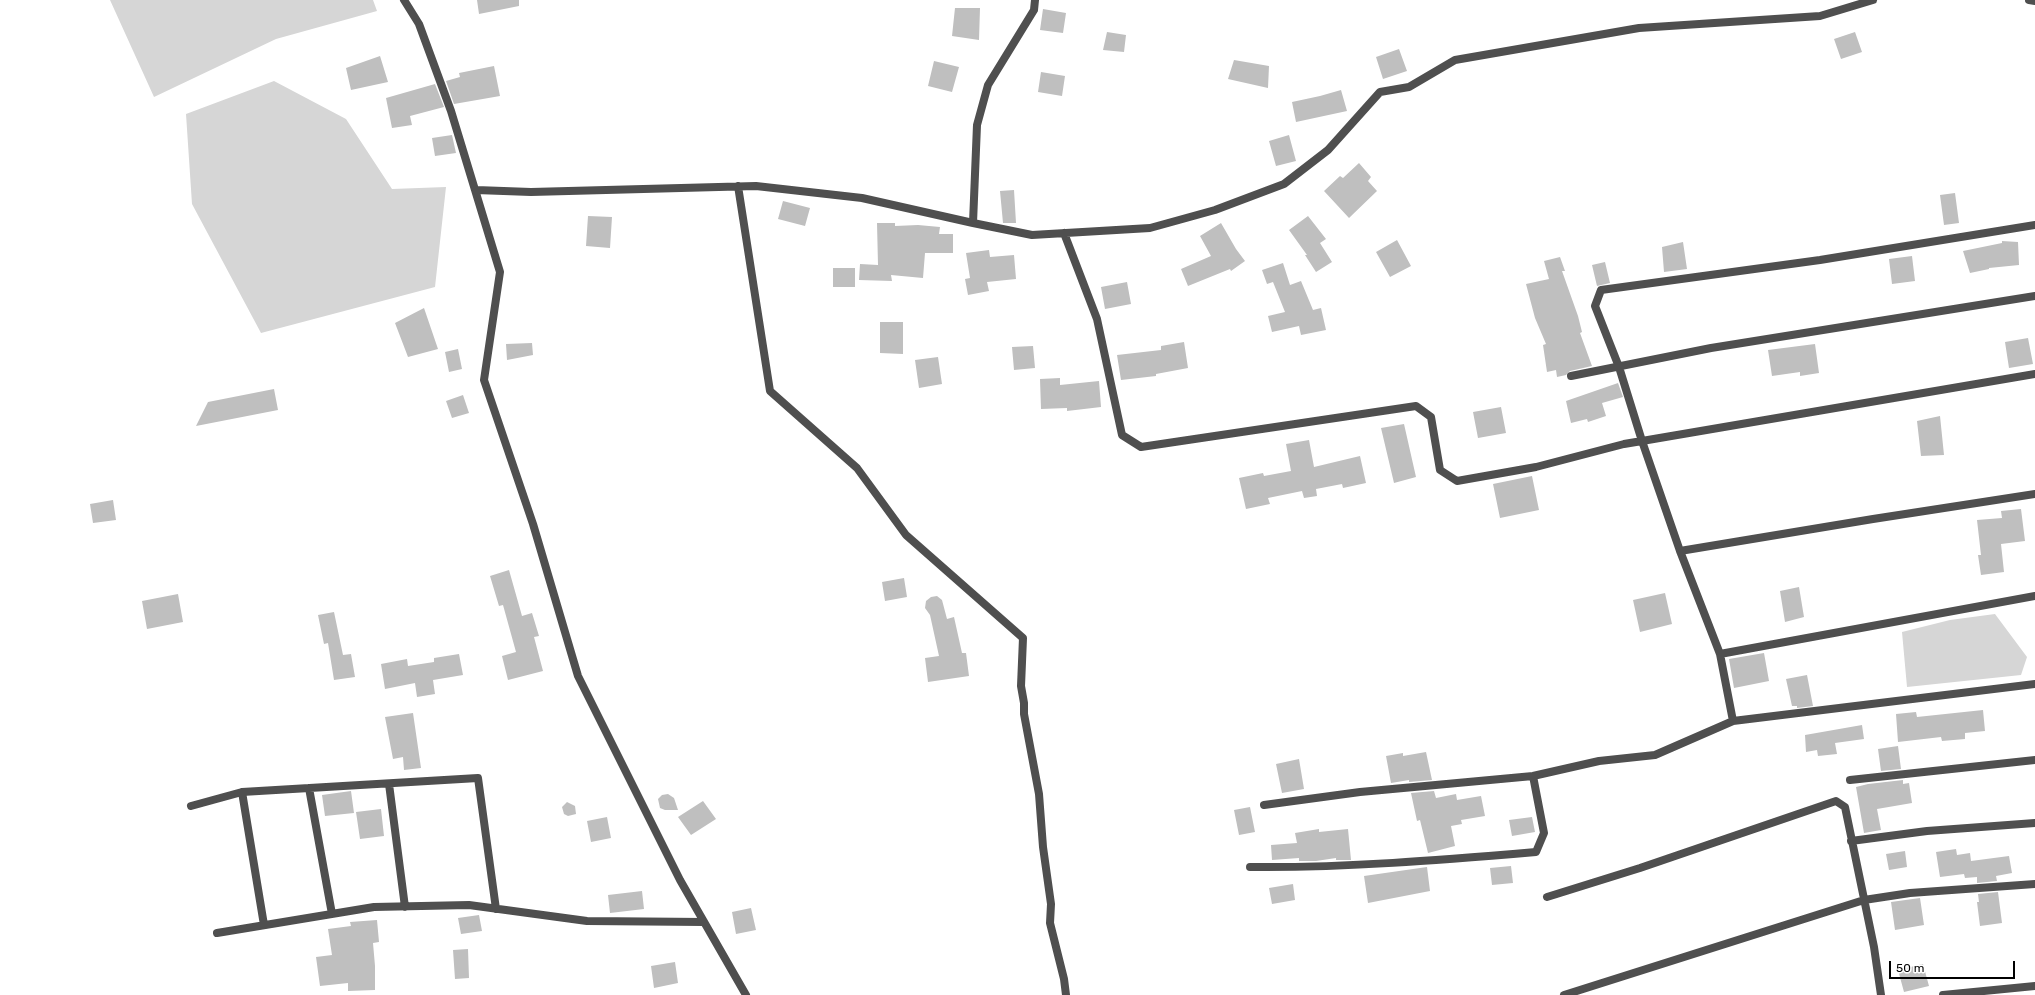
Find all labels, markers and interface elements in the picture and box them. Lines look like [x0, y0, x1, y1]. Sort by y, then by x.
scale bar [1891, 953, 2017, 979]
text: 50 m [1896, 961, 1924, 975]

